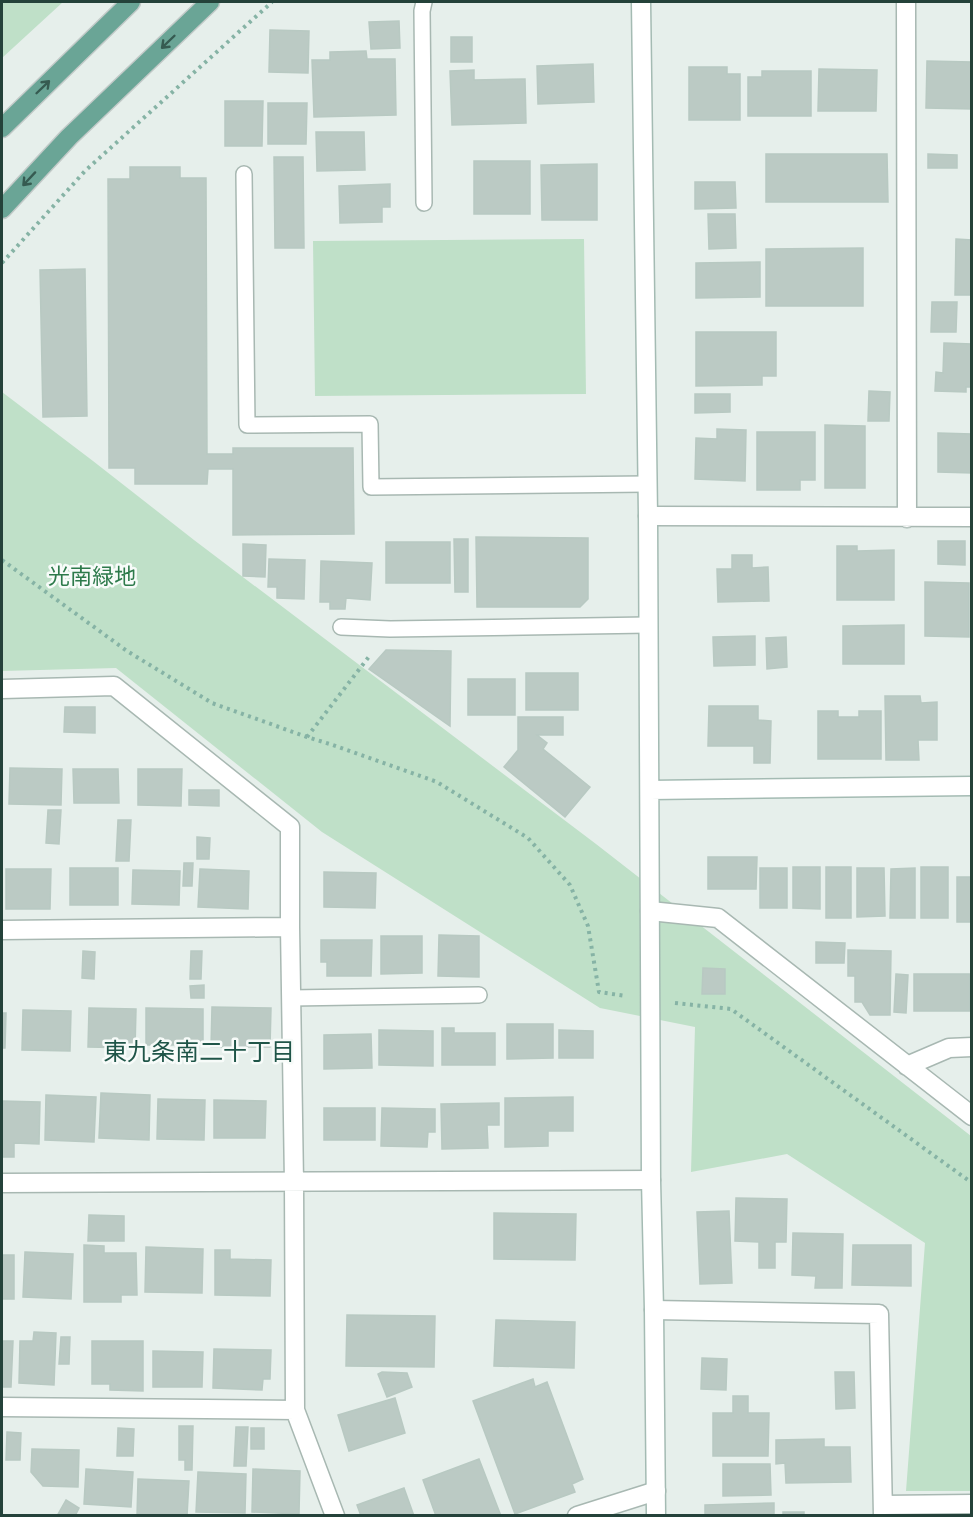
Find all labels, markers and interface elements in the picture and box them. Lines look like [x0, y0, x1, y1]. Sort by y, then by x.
one-way arrow [161, 35, 176, 49]
one-way arrow [36, 79, 51, 94]
one-way arrow [23, 171, 37, 186]
park label: 光南緑地 [48, 564, 136, 590]
district label: 東九条南二十丁目 [103, 1038, 295, 1066]

